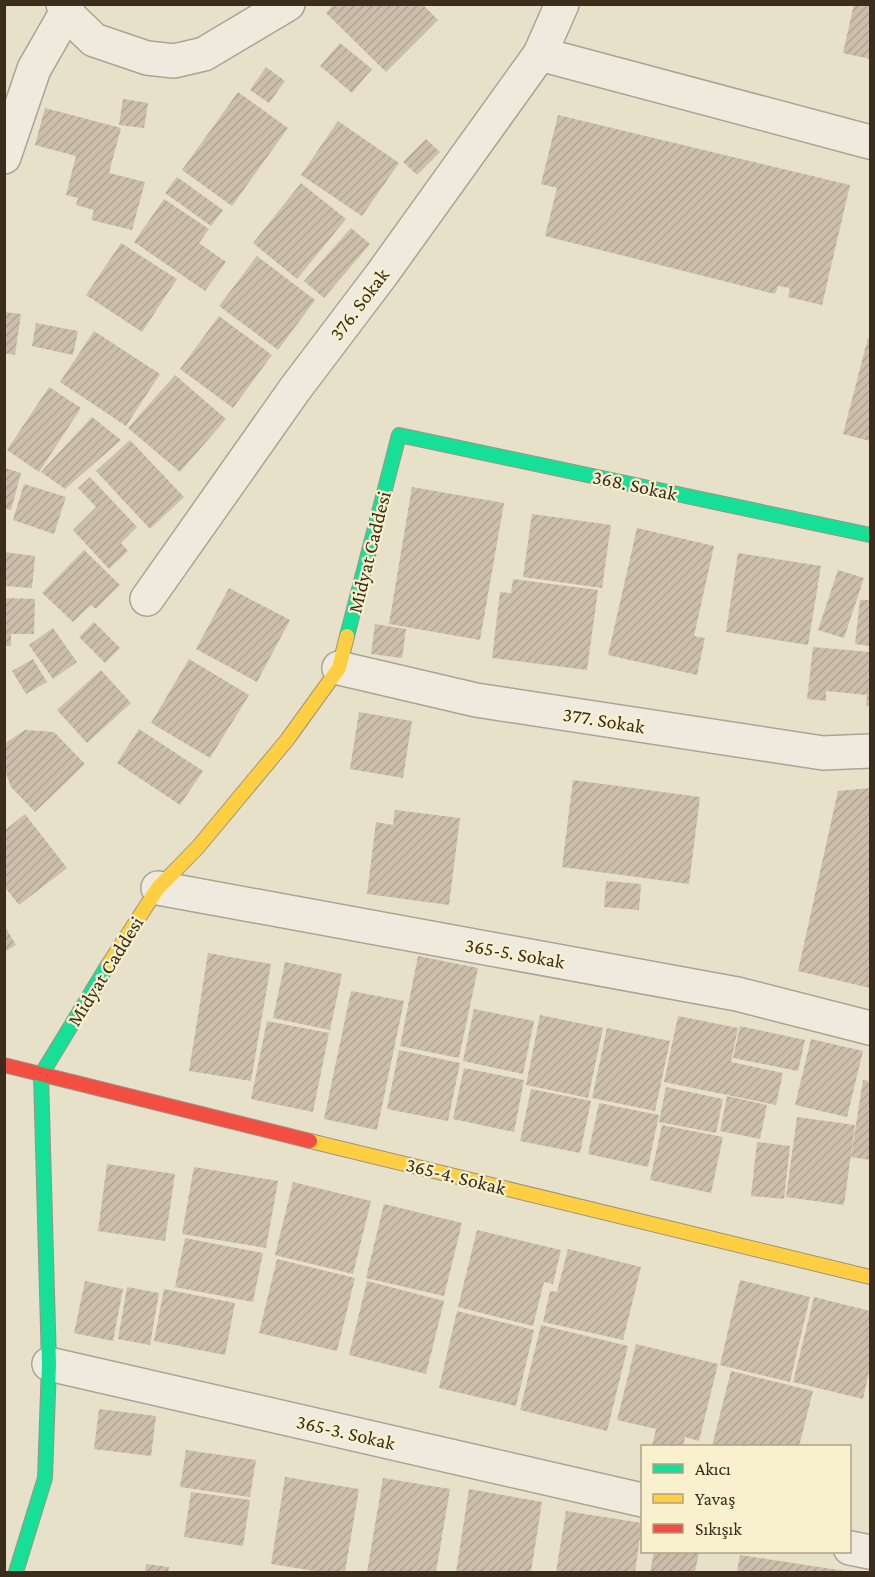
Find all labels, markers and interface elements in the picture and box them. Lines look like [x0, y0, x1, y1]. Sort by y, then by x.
street label: 376. Sokak [325, 263, 393, 344]
street label: 368. Sokak [591, 465, 680, 505]
street label: Midyat Caddesi [343, 489, 396, 616]
street label: 377. Sokak [561, 703, 647, 737]
street label: Midyat Caddesi [63, 912, 148, 1030]
street label: 365-5. Sokak [463, 933, 567, 973]
street label: 365-4. Sokak [404, 1153, 509, 1199]
street label: 365-3. Sokak [294, 1410, 398, 1454]
legend [641, 1445, 851, 1553]
text: Akıcı [695, 1459, 731, 1479]
text: Yavaş [695, 1489, 735, 1509]
text: Sıkışık [695, 1519, 742, 1539]

